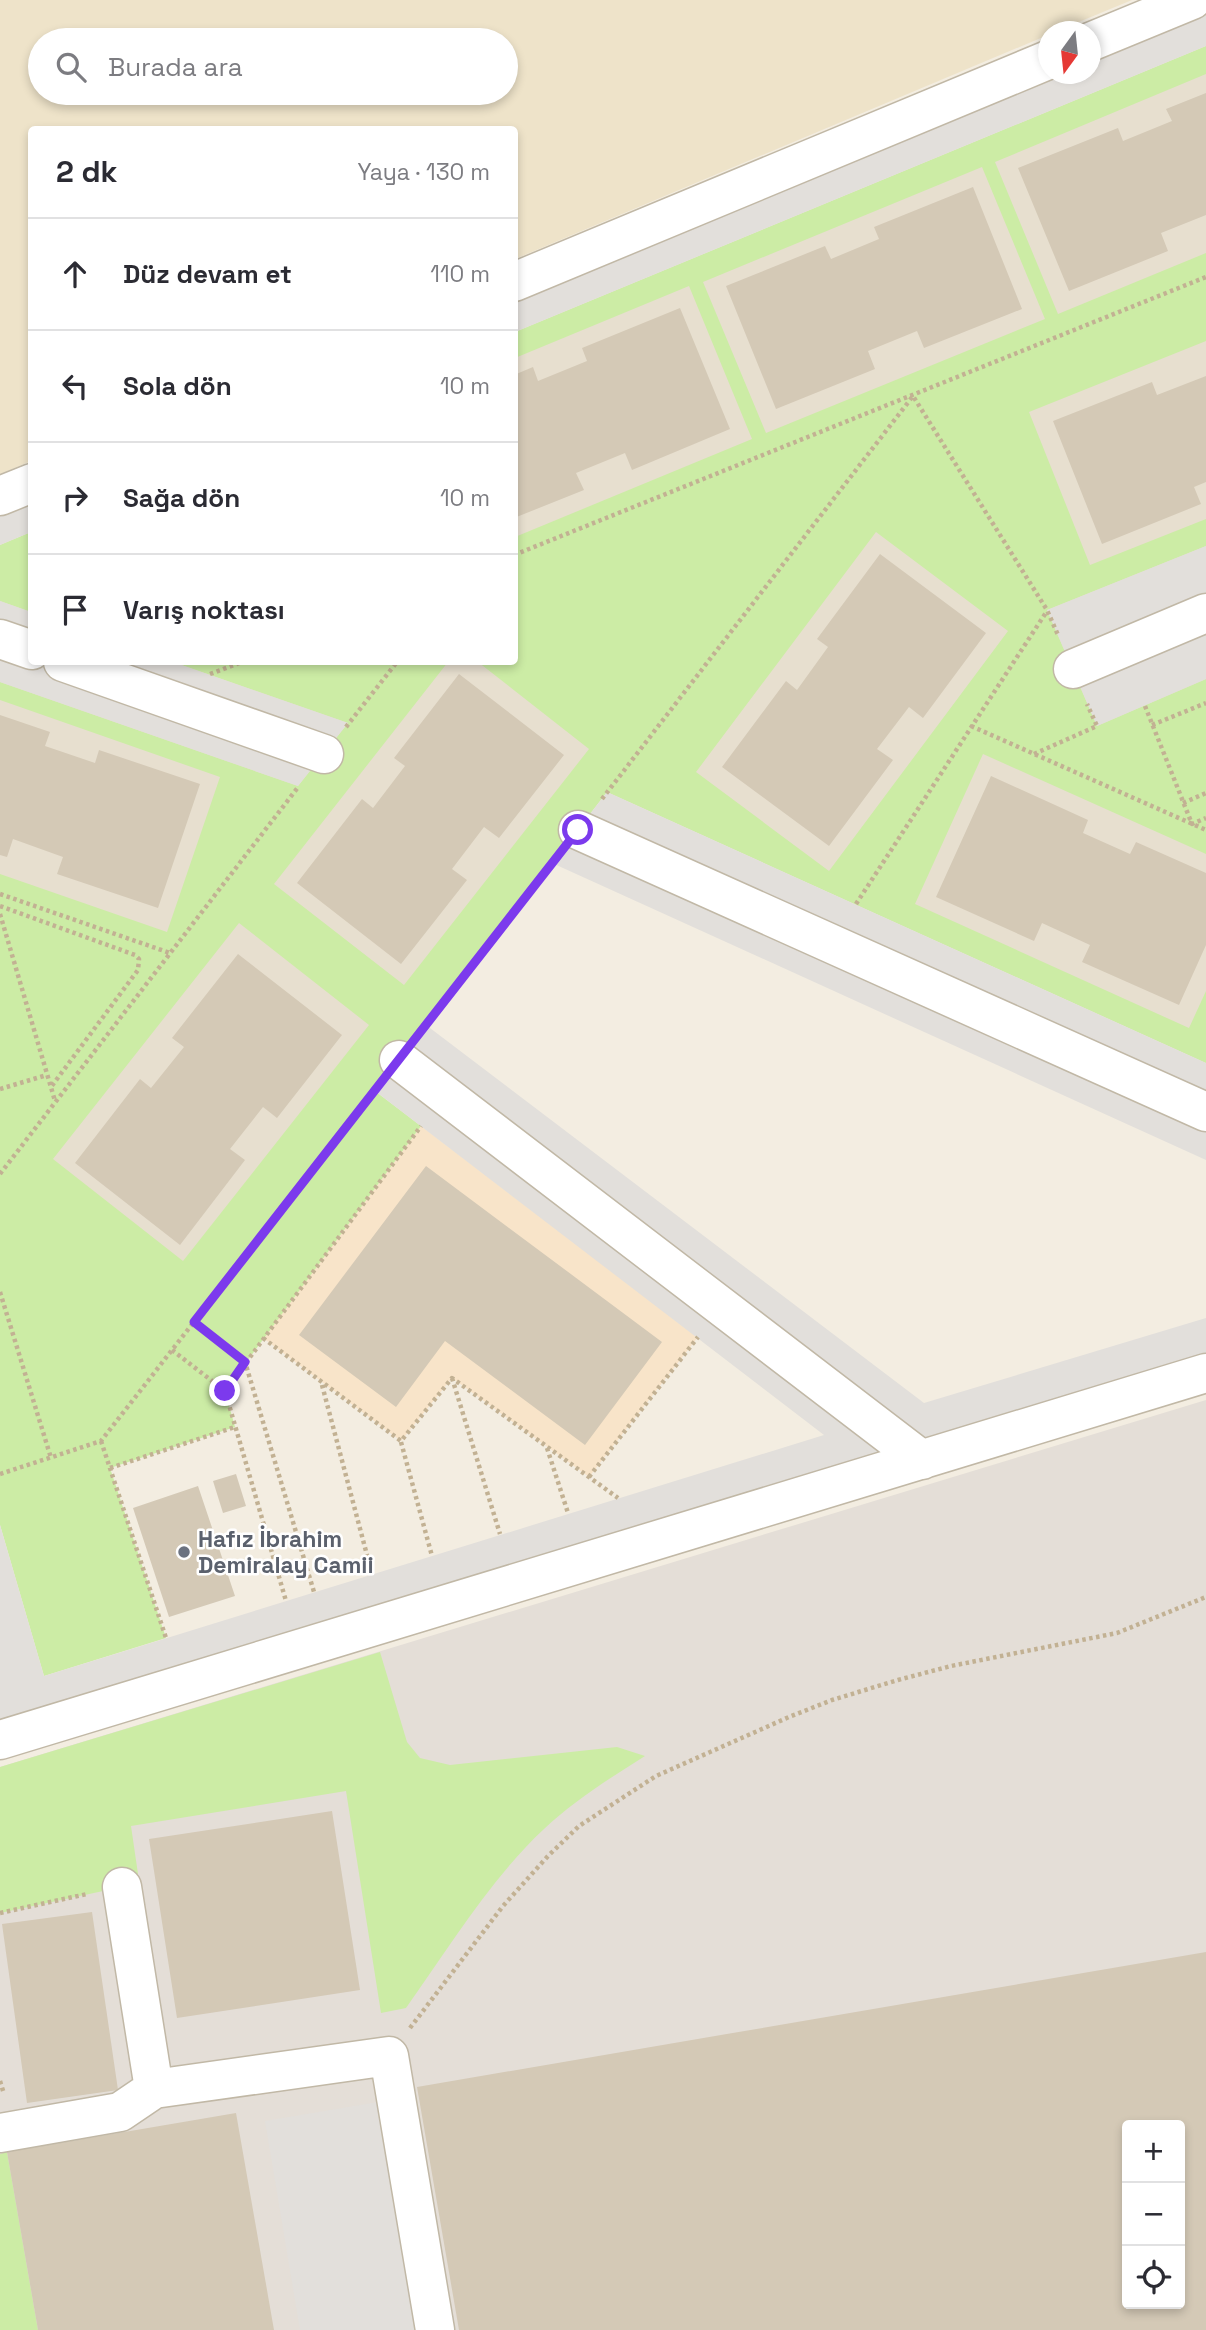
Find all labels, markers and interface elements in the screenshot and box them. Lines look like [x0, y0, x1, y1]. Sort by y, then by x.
north arrow [1038, 21, 1101, 84]
search box [28, 28, 518, 105]
icon: search [52, 48, 90, 86]
text: Burada ara [108, 50, 243, 84]
text: 2 dk [56, 152, 118, 191]
text: Yaya · 130 m [358, 157, 490, 187]
icon: ahead [56, 255, 94, 293]
text: Düz devam et [123, 257, 292, 291]
text: 110 m [430, 259, 490, 289]
icon: left [56, 367, 94, 405]
text: Sola dön [123, 369, 232, 403]
text: 10 m [440, 371, 490, 401]
icon: right [56, 479, 94, 517]
text: Sağa dön [123, 481, 240, 515]
text: 10 m [440, 483, 490, 513]
icon: arrive [56, 591, 94, 629]
text: Varış noktası [123, 593, 285, 627]
route start [562, 814, 593, 845]
route end [209, 1375, 240, 1406]
place label: Hafız İbrahim Demiralay Camii [198, 1524, 374, 1580]
marker: Hafız İbrahim Demiralay Camii [176, 1544, 192, 1560]
map controls [1122, 2120, 1185, 2309]
button: + [1122, 2120, 1185, 2183]
button: − [1122, 2183, 1185, 2246]
button: locate [1122, 2246, 1185, 2309]

